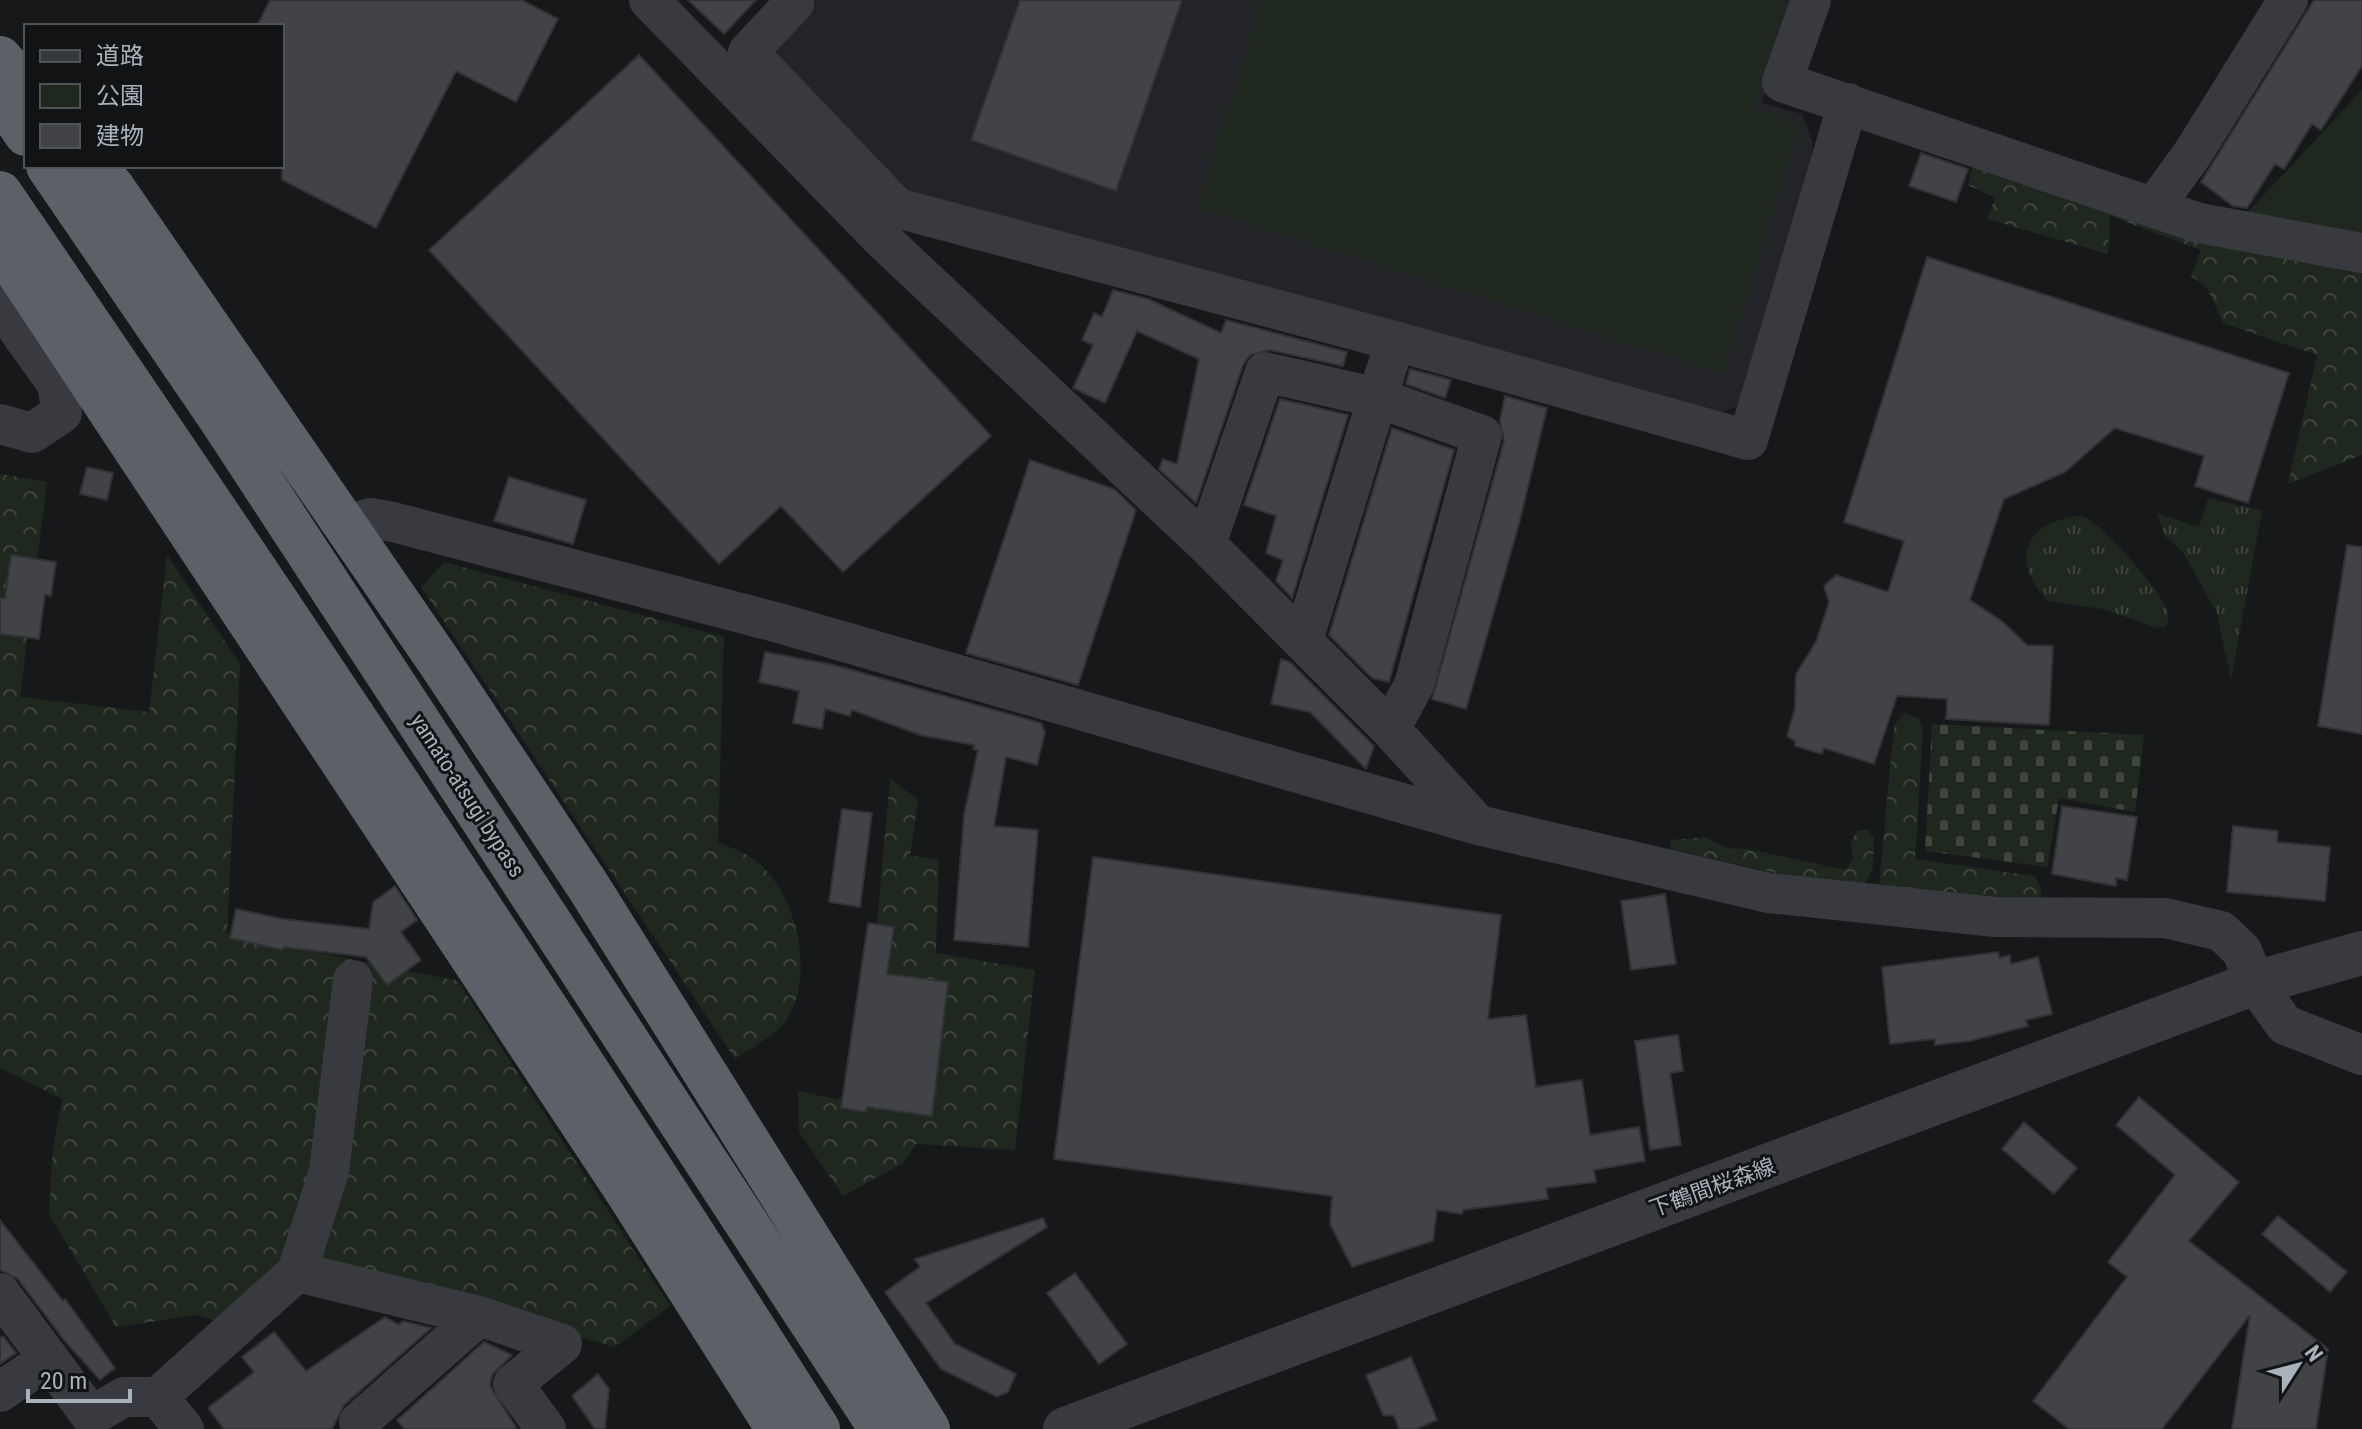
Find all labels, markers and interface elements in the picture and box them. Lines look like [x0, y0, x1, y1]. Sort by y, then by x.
legend [24, 24, 284, 168]
text: 道路 [96, 42, 144, 70]
text: 公園 [96, 82, 144, 110]
text: 建物 [96, 122, 144, 150]
street label: yamato-atsugi bypass [406, 709, 530, 882]
street label: 下鶴間桜森線 [1646, 1153, 1778, 1222]
north arrow [2258, 1325, 2338, 1405]
text: N [2300, 1341, 2328, 1366]
scale bar [28, 1353, 130, 1403]
text: 20 m [40, 1367, 87, 1395]

